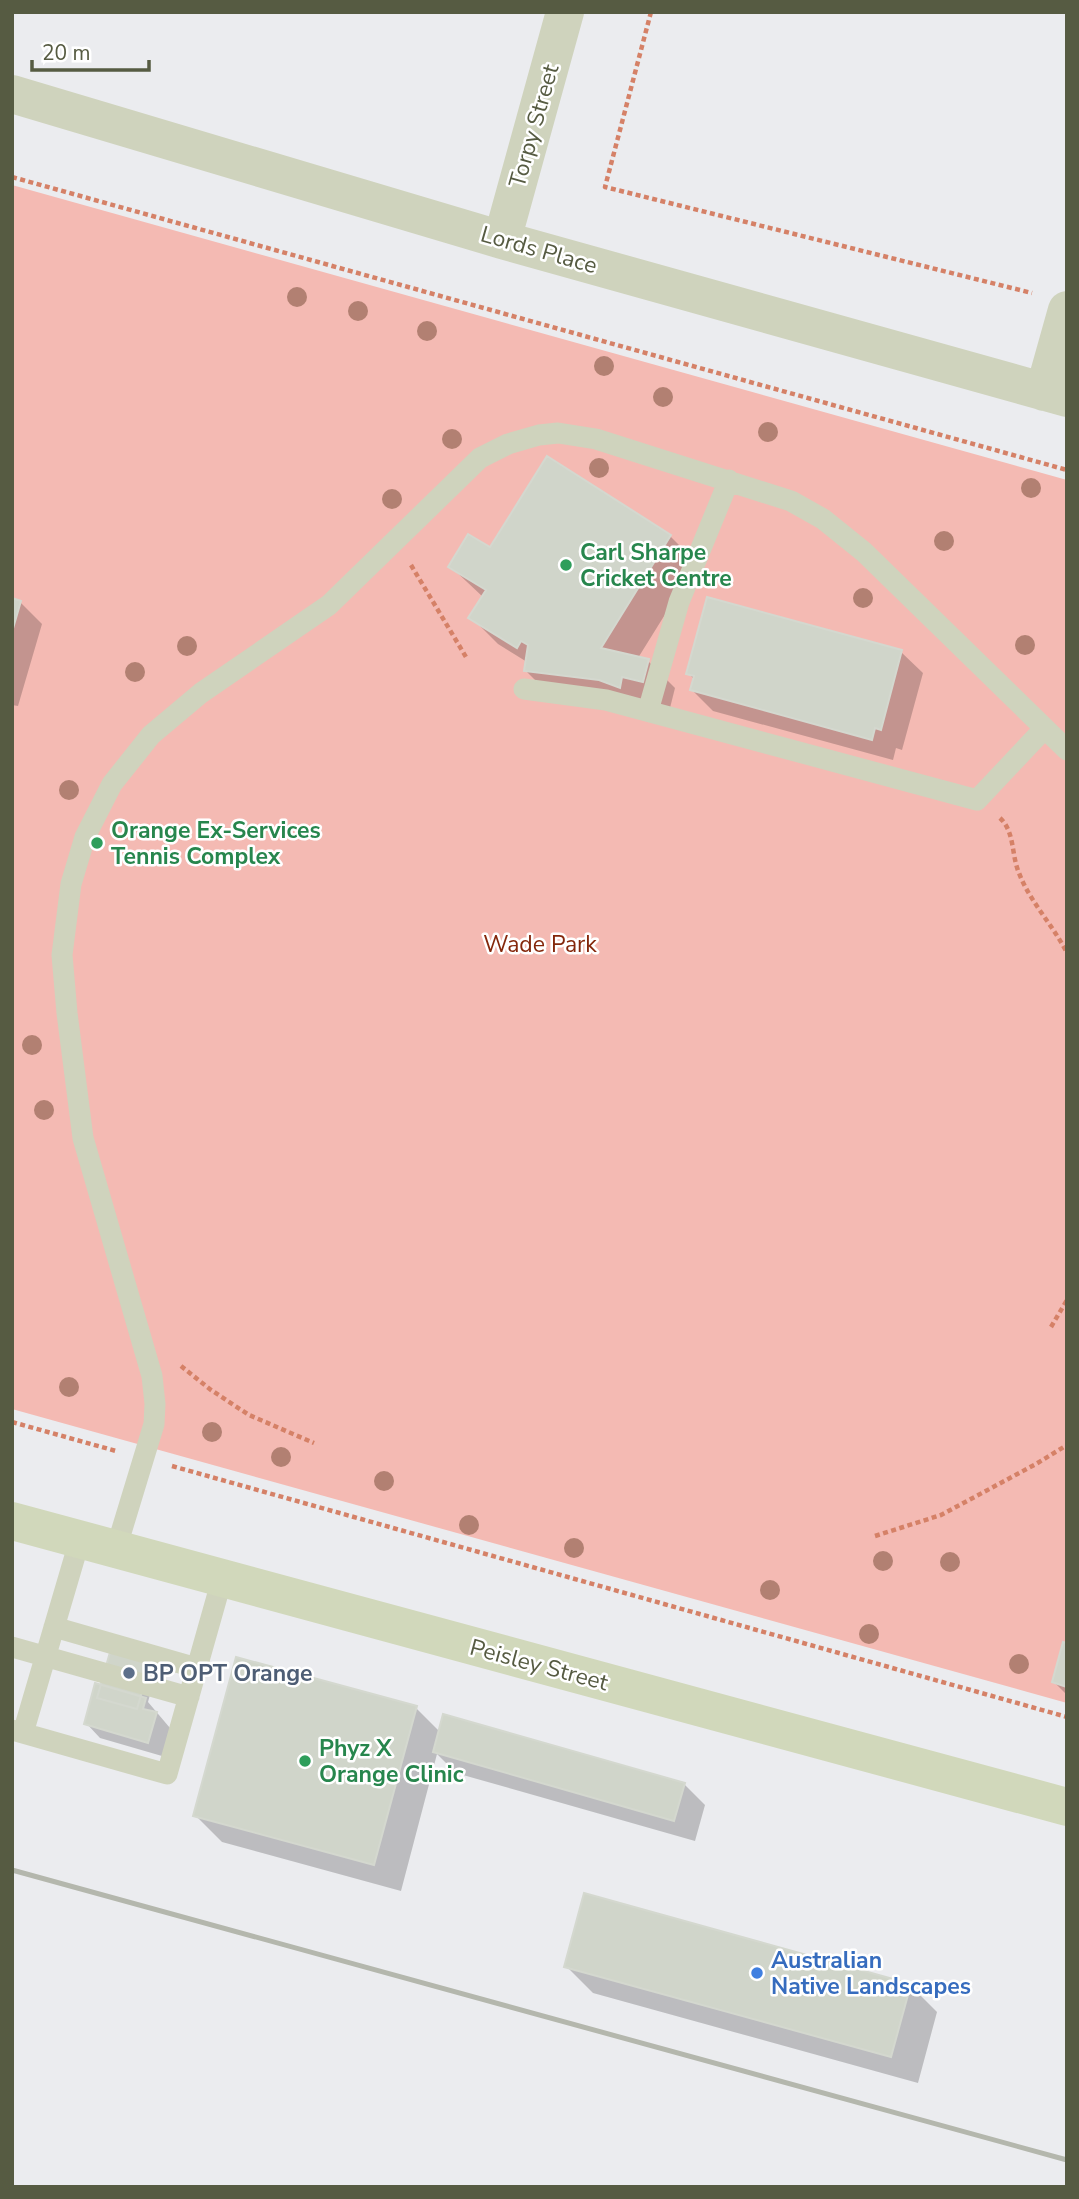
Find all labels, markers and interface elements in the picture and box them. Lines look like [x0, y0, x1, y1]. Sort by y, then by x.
scale bar [32, 28, 149, 72]
text: 20 m [42, 39, 91, 67]
street label: Torpy Street [502, 60, 567, 191]
street label: Lords Place [477, 219, 601, 281]
place label: Carl Sharpe Cricket Centre [580, 537, 732, 594]
marker: Carl Sharpe Cricket Centre [558, 557, 574, 573]
place label: Orange Ex-Services Tennis Complex [111, 815, 321, 872]
marker: Orange Ex-Services Tennis Complex [89, 835, 105, 851]
park label: Wade Park [483, 929, 597, 960]
street label: Peisley Street [466, 1632, 612, 1699]
place label: BP OPT Orange [143, 1658, 313, 1689]
marker: BP OPT Orange [121, 1665, 137, 1681]
place label: Phyz X Orange Clinic [319, 1733, 464, 1790]
marker: Phyz X Orange Clinic [297, 1753, 313, 1769]
place label: Australian Native Landscapes [771, 1945, 971, 2002]
marker: Australian Native Landscapes [749, 1965, 765, 1981]

